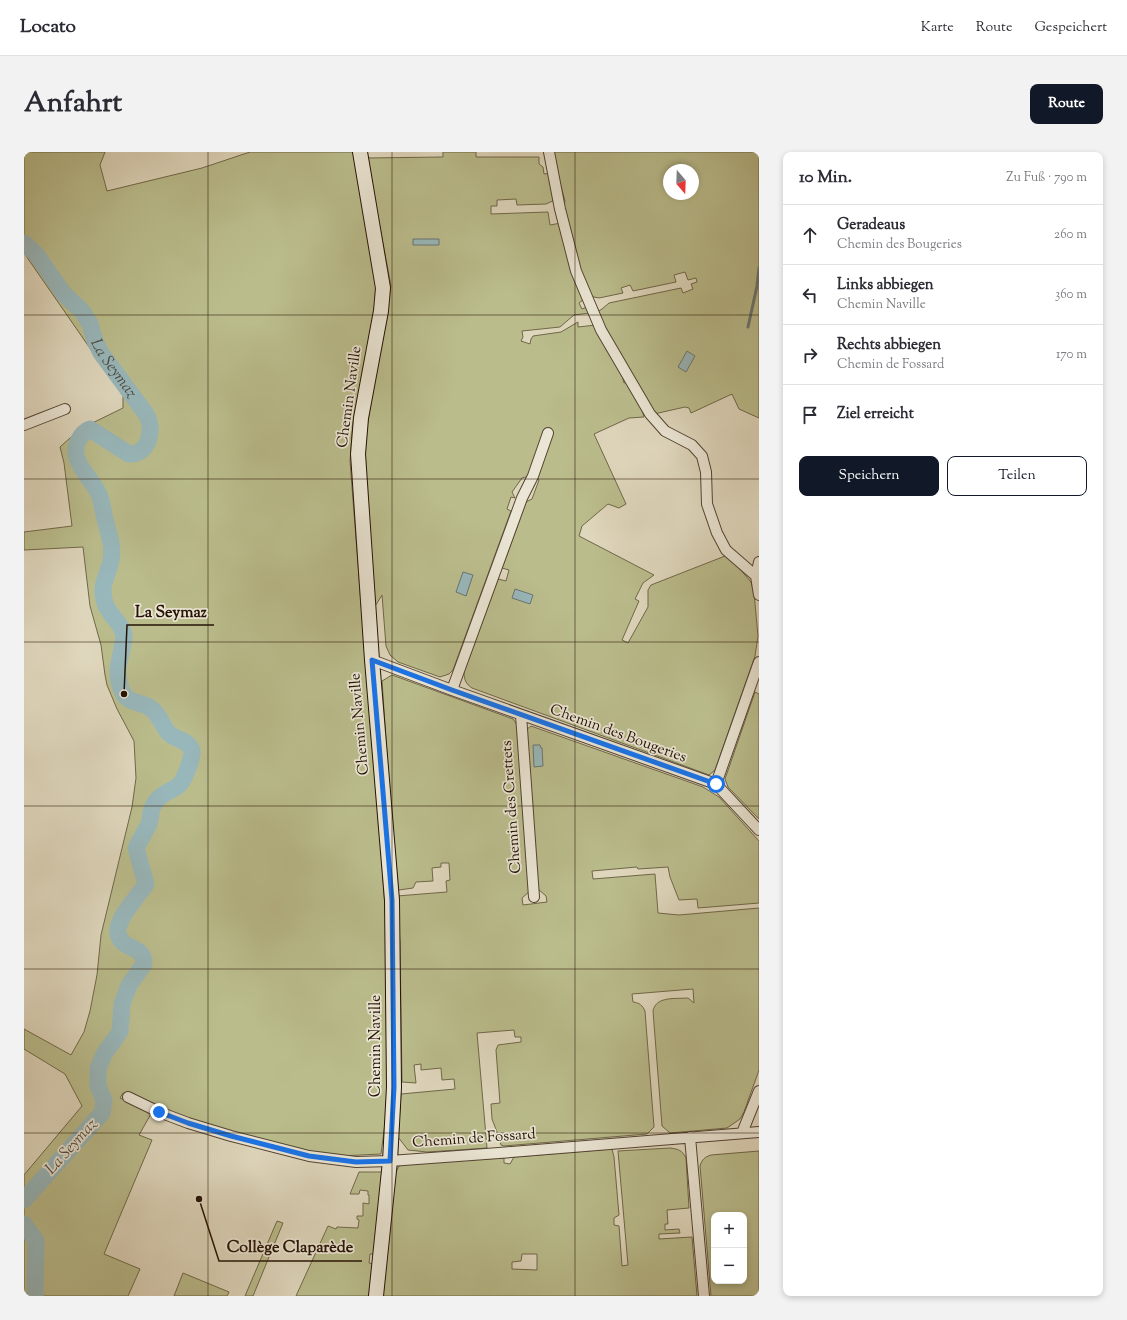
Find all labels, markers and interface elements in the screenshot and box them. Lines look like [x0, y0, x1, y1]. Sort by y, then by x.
text: Locato [20, 14, 76, 41]
text: Karte [921, 18, 954, 38]
text: Route [976, 18, 1012, 38]
text: Gespeichert [1034, 18, 1107, 38]
text: Anfahrt [24, 84, 122, 124]
button: Route [1030, 84, 1103, 124]
north arrow [663, 164, 699, 200]
text: 10 Min. [799, 166, 852, 190]
text: Zu Fuß · 790 m [1006, 169, 1087, 187]
text: Geradeaus [837, 215, 905, 236]
icon: ahead [799, 224, 821, 246]
text: 260 m [1054, 226, 1087, 244]
text: Chemin des Bougeries [837, 236, 962, 254]
text: Links abbiegen [837, 275, 934, 296]
icon: left [799, 284, 821, 306]
text: 360 m [1055, 286, 1087, 304]
text: Chemin Naville [837, 296, 926, 314]
water label: La Seymaz [84, 335, 143, 404]
text: Rechts abbiegen [837, 335, 941, 356]
icon: right [799, 344, 821, 366]
street label: Chemin Naville [332, 345, 368, 449]
text: 170 m [1056, 346, 1087, 364]
text: Chemin de Fossard [837, 356, 944, 374]
icon: arrive [799, 404, 821, 426]
text: Ziel erreicht [837, 404, 914, 425]
button: Speichern [799, 456, 939, 496]
button: Teilen [947, 456, 1087, 496]
callout: La Seymaz [127, 597, 214, 625]
text: La Seymaz [135, 602, 207, 625]
street label: Chemin Naville [345, 672, 375, 776]
street label: Chemin des Bougeries [547, 699, 689, 769]
street label: Chemin des Crettets [497, 740, 527, 874]
route start [707, 775, 725, 793]
street label: Chemin Naville [366, 995, 387, 1097]
route end [150, 1103, 168, 1121]
water label: La Seymaz [40, 1113, 104, 1180]
street label: Chemin de Fossard [411, 1124, 537, 1154]
map controls [711, 1212, 747, 1284]
button: + [711, 1212, 747, 1248]
callout: Collège Claparède [219, 1233, 362, 1261]
text: Collège Claparède [227, 1237, 354, 1260]
button: − [711, 1248, 747, 1284]

